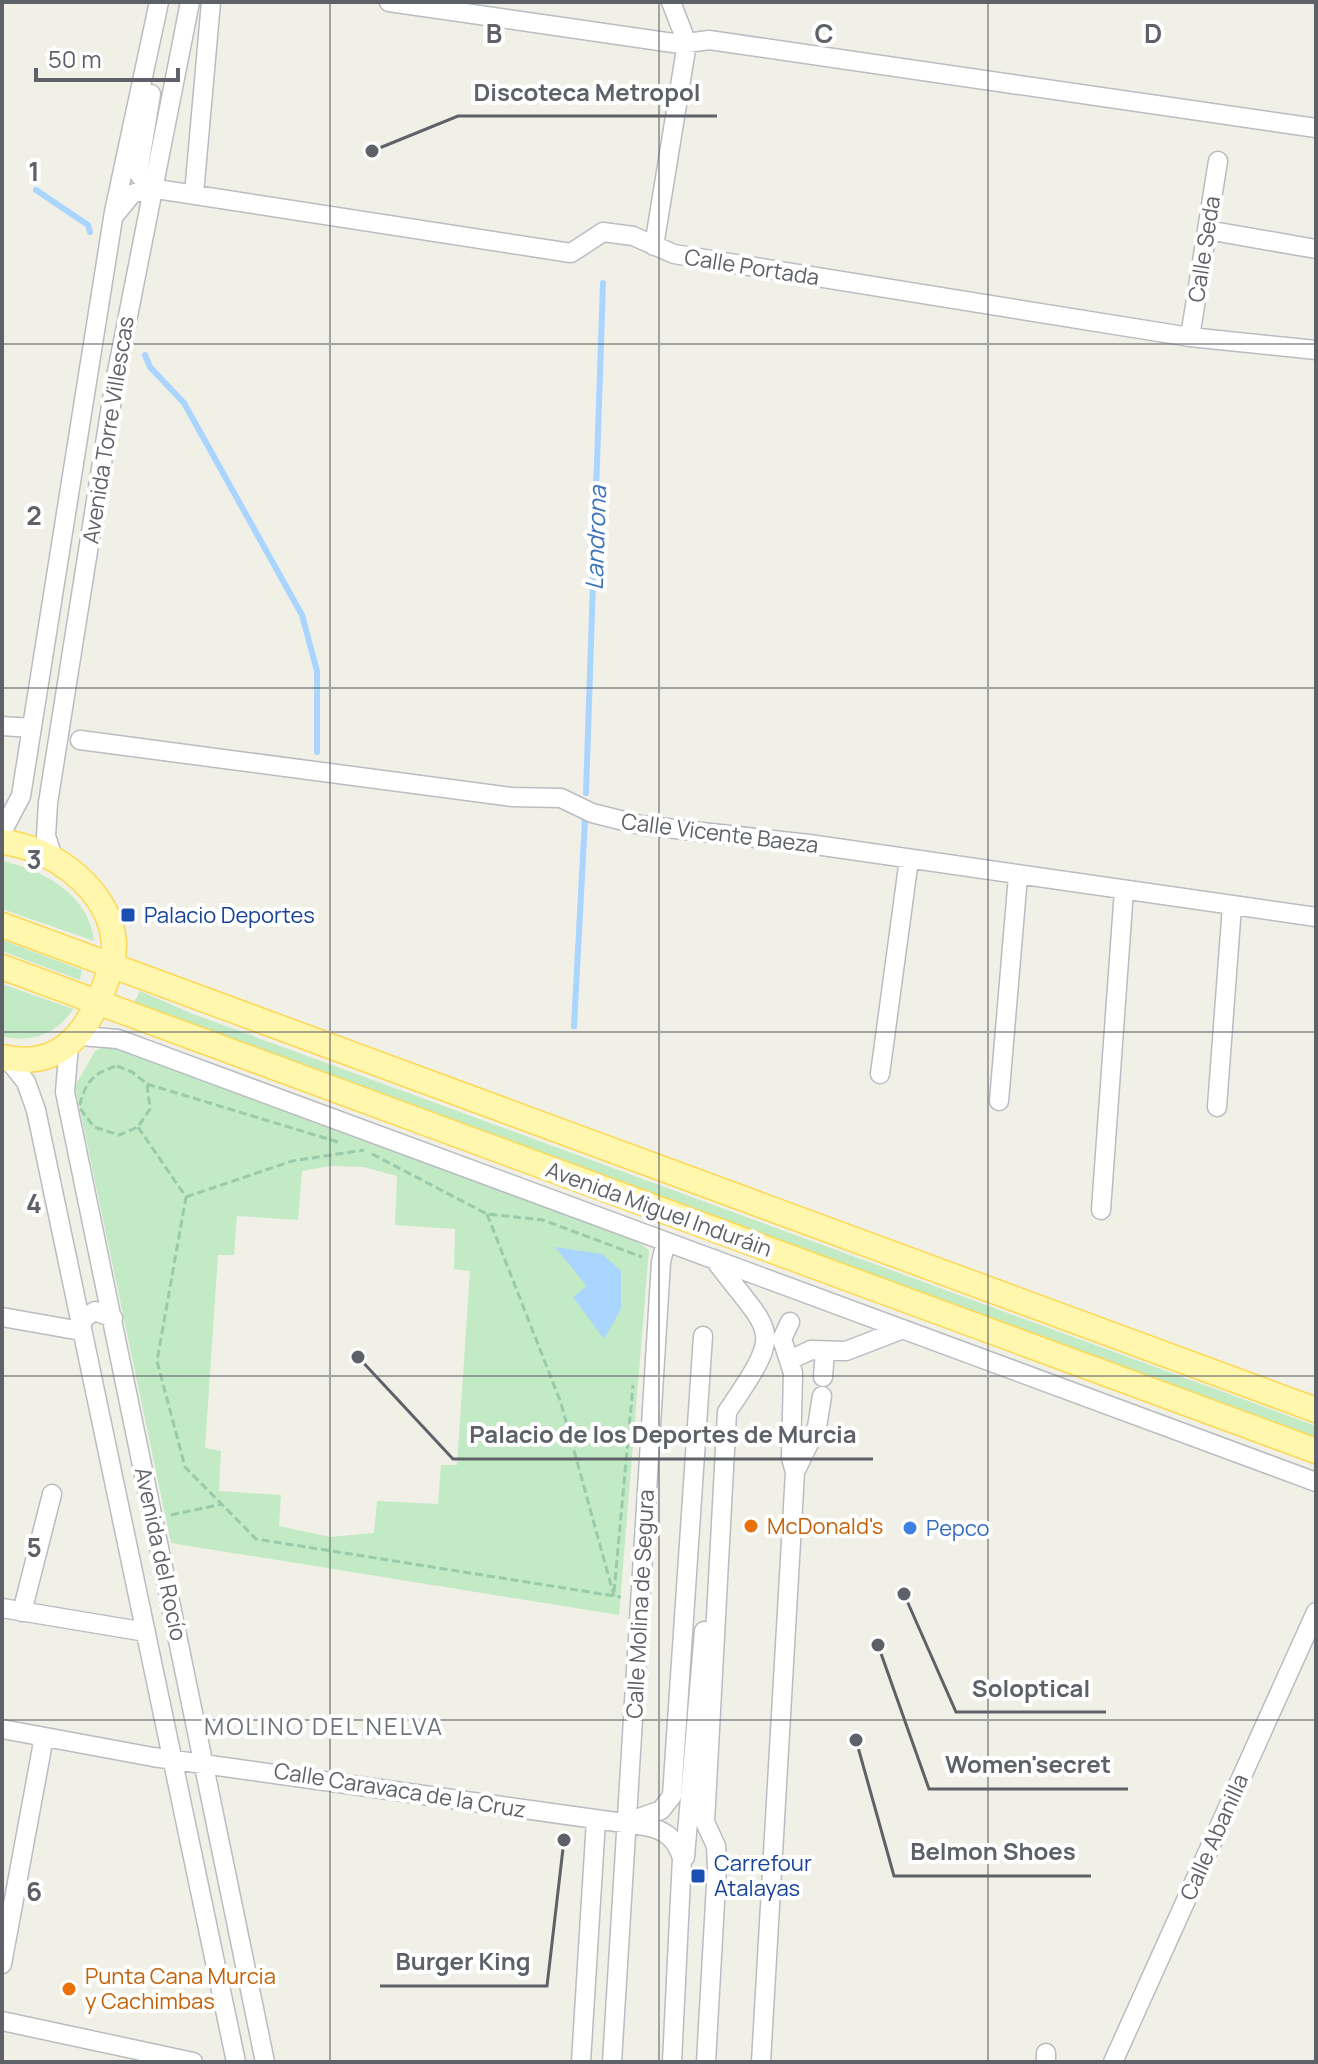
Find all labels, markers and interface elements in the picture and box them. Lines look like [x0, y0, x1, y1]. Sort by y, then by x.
text: B [486, 15, 502, 51]
text: C [814, 15, 834, 51]
text: D [1144, 15, 1162, 51]
scale bar [36, 32, 178, 82]
text: 50 m [48, 42, 102, 75]
callout: Discoteca Metropol [458, 68, 717, 116]
text: Discoteca Metropol [473, 75, 701, 108]
text: 1 [28, 153, 40, 189]
street label: Calle Seda [1181, 194, 1227, 304]
street label: Calle Portada [683, 242, 821, 292]
street label: Avenida Torre Villescas [75, 314, 141, 546]
water label: Landrona [577, 484, 613, 591]
text: 2 [26, 497, 42, 533]
street label: Calle Vicente Baeza [620, 806, 820, 860]
text: 3 [26, 841, 42, 877]
place label: Palacio Deportes [144, 900, 315, 930]
marker: Palacio Deportes [119, 906, 137, 924]
street label: Avenida Miguel Induráin [542, 1154, 776, 1264]
text: 4 [26, 1185, 42, 1221]
callout: Palacio de los Deportes de Murcia [453, 1411, 873, 1459]
text: Palacio de los Deportes de Murcia [469, 1417, 857, 1450]
street label: Avenida del Rocío [128, 1465, 194, 1643]
street label: Calle Molina de Segura [619, 1489, 661, 1719]
place label: McDonald's [767, 1511, 883, 1541]
place label: Pepco [926, 1513, 990, 1543]
marker: McDonald's [742, 1517, 760, 1535]
marker: Pepco [901, 1519, 919, 1537]
text: 5 [26, 1529, 42, 1565]
callout: Soloptical [956, 1664, 1106, 1712]
text: Soloptical [972, 1671, 1090, 1704]
district label: MOLINO DEL NELVA [204, 1709, 444, 1742]
callout: Women'secret [929, 1741, 1128, 1789]
text: Women'secret [945, 1747, 1111, 1780]
street label: Calle Caravaca de la Cruz [272, 1755, 528, 1825]
street label: Calle Abanilla [1173, 1769, 1255, 1905]
callout: Belmon Shoes [894, 1828, 1091, 1876]
text: Belmon Shoes [910, 1834, 1076, 1867]
place label: Carrefour Atalayas [714, 1848, 812, 1903]
marker: Carrefour Atalayas [689, 1867, 707, 1885]
text: 6 [26, 1873, 42, 1909]
callout: Burger King [380, 1938, 547, 1986]
text: Burger King [396, 1944, 530, 1977]
place label: Punta Cana Murcia y Cachimbas [85, 1961, 276, 2016]
marker: Punta Cana Murcia y Cachimbas [60, 1980, 78, 1998]

